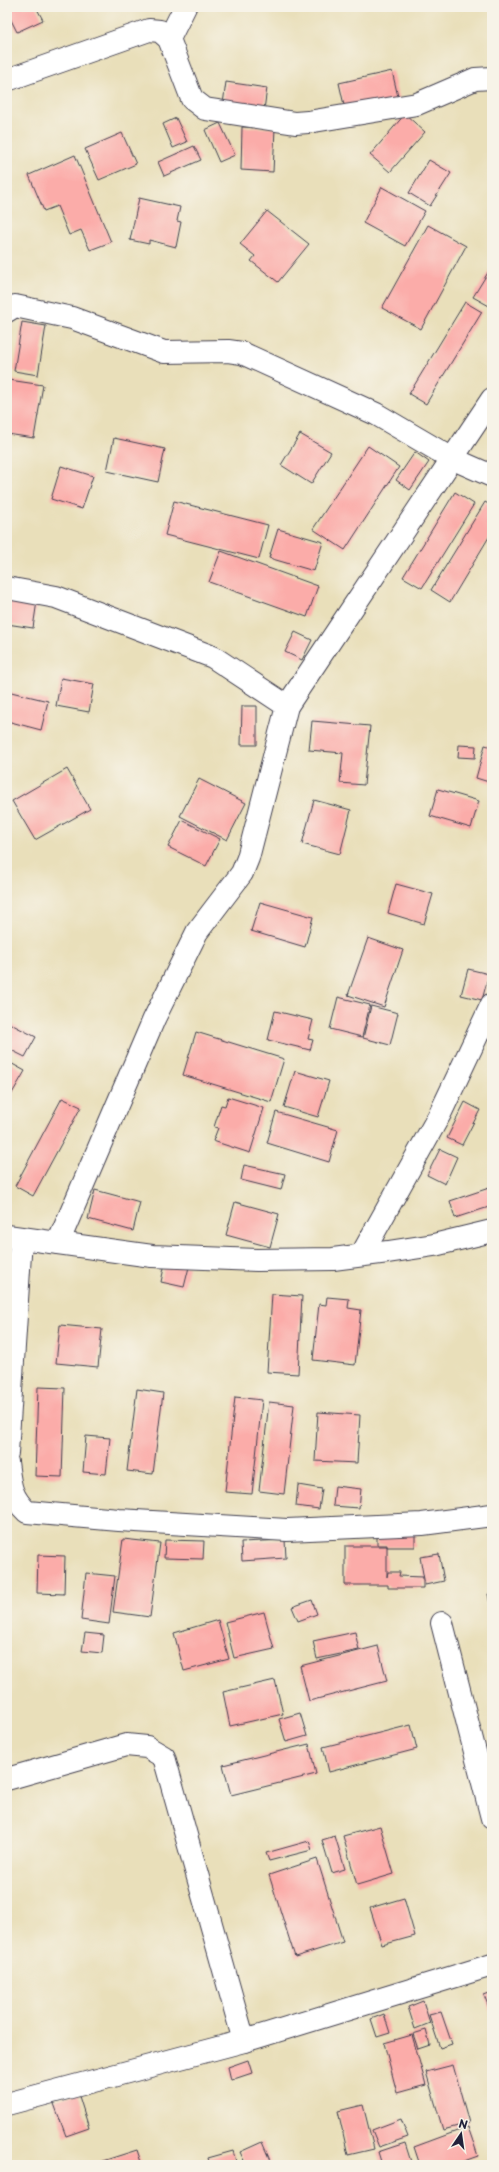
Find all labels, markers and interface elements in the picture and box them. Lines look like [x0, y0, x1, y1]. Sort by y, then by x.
north arrow [441, 2114, 481, 2154]
text: N [457, 2115, 470, 2133]

